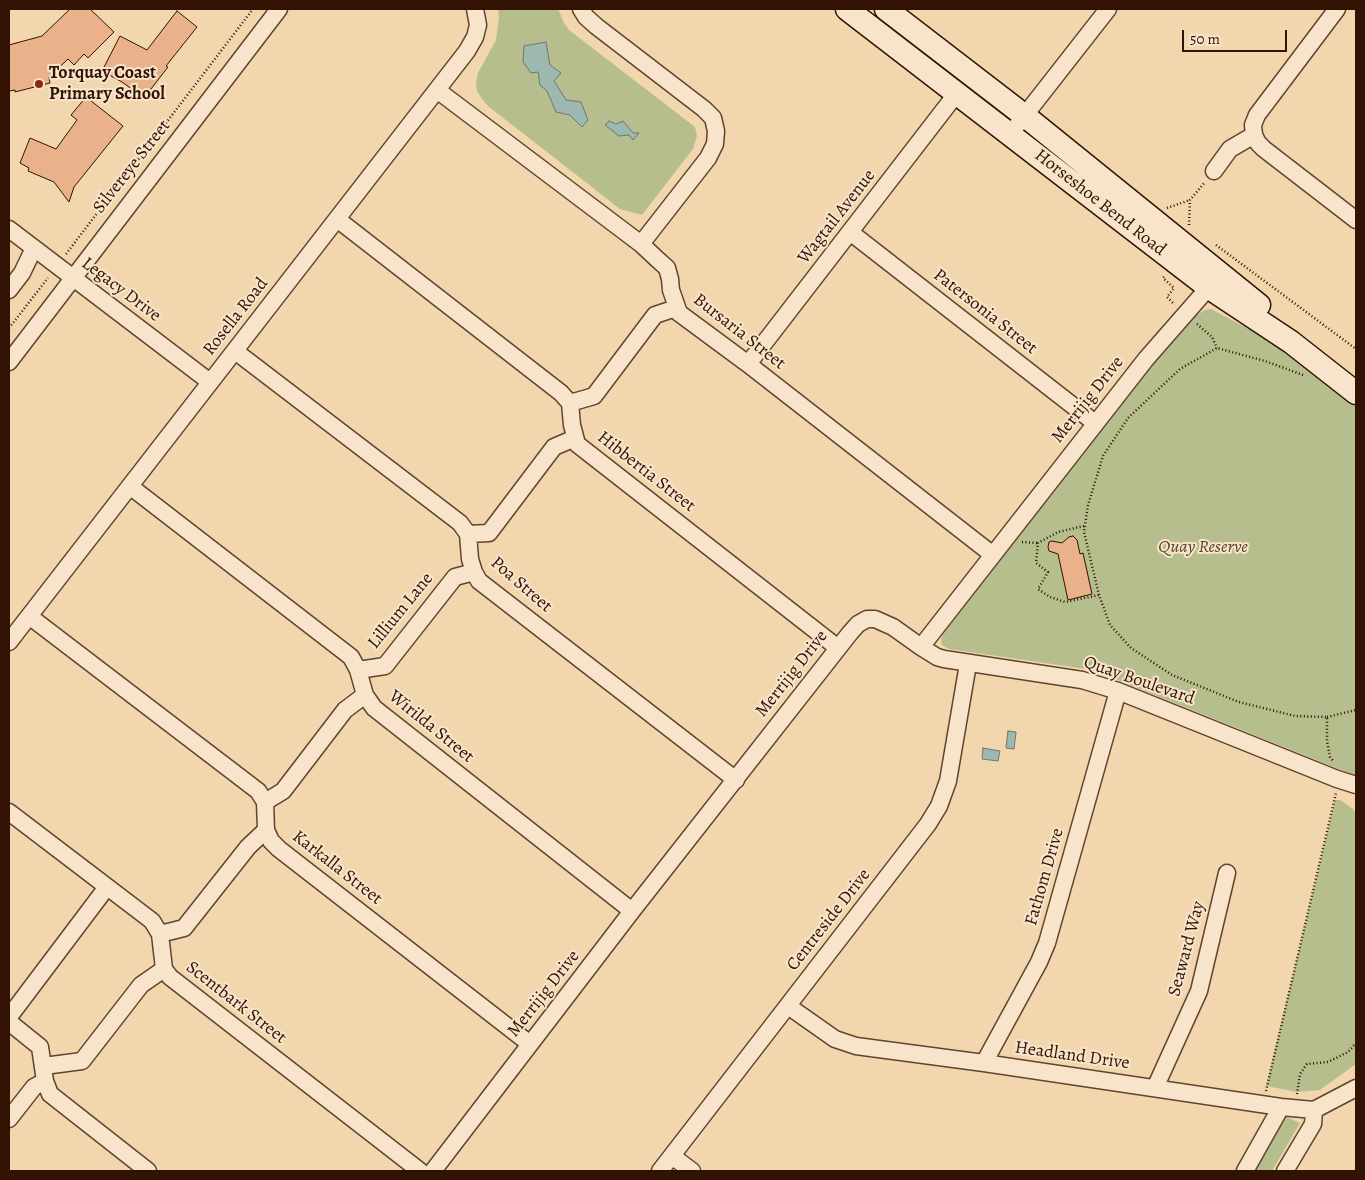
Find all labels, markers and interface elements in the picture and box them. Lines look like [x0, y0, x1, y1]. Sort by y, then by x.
scale bar [1185, 20, 1290, 52]
text: 50 m [1190, 29, 1220, 49]
place label: Torquay Coast Primary School [49, 63, 165, 106]
marker: Torquay Coast Primary School [33, 78, 45, 90]
street label: Silvereye Street [89, 116, 175, 218]
street label: Horseshoe Bend Road [1030, 145, 1170, 261]
street label: Wagtail Avenue [793, 166, 881, 268]
street label: Legacy Drive [77, 253, 165, 327]
street label: Patersonia Street [929, 265, 1041, 359]
street label: Rosella Road [199, 274, 273, 360]
street label: Bursaria Street [689, 289, 789, 375]
street label: Merrijig Drive [1047, 352, 1129, 448]
street label: Hibbertia Street [592, 427, 700, 517]
park label: Quay Reserve [1158, 537, 1248, 559]
street label: Poa Street [486, 552, 556, 618]
street label: Lillium Lane [364, 569, 438, 653]
street label: Merrijig Drive [751, 626, 833, 722]
street label: Quay Boulevard [1081, 652, 1197, 710]
street label: Wirilda Street [384, 686, 478, 768]
street label: Karkalla Street [288, 826, 386, 910]
street label: Fathom Drive [1021, 826, 1069, 928]
street label: Centreside Drive [782, 865, 876, 975]
street label: Seaward Way [1164, 899, 1210, 999]
street label: Merrijig Drive [503, 946, 585, 1042]
street label: Scentbark Street [181, 957, 291, 1049]
street label: Headland Drive [1013, 1037, 1131, 1075]

